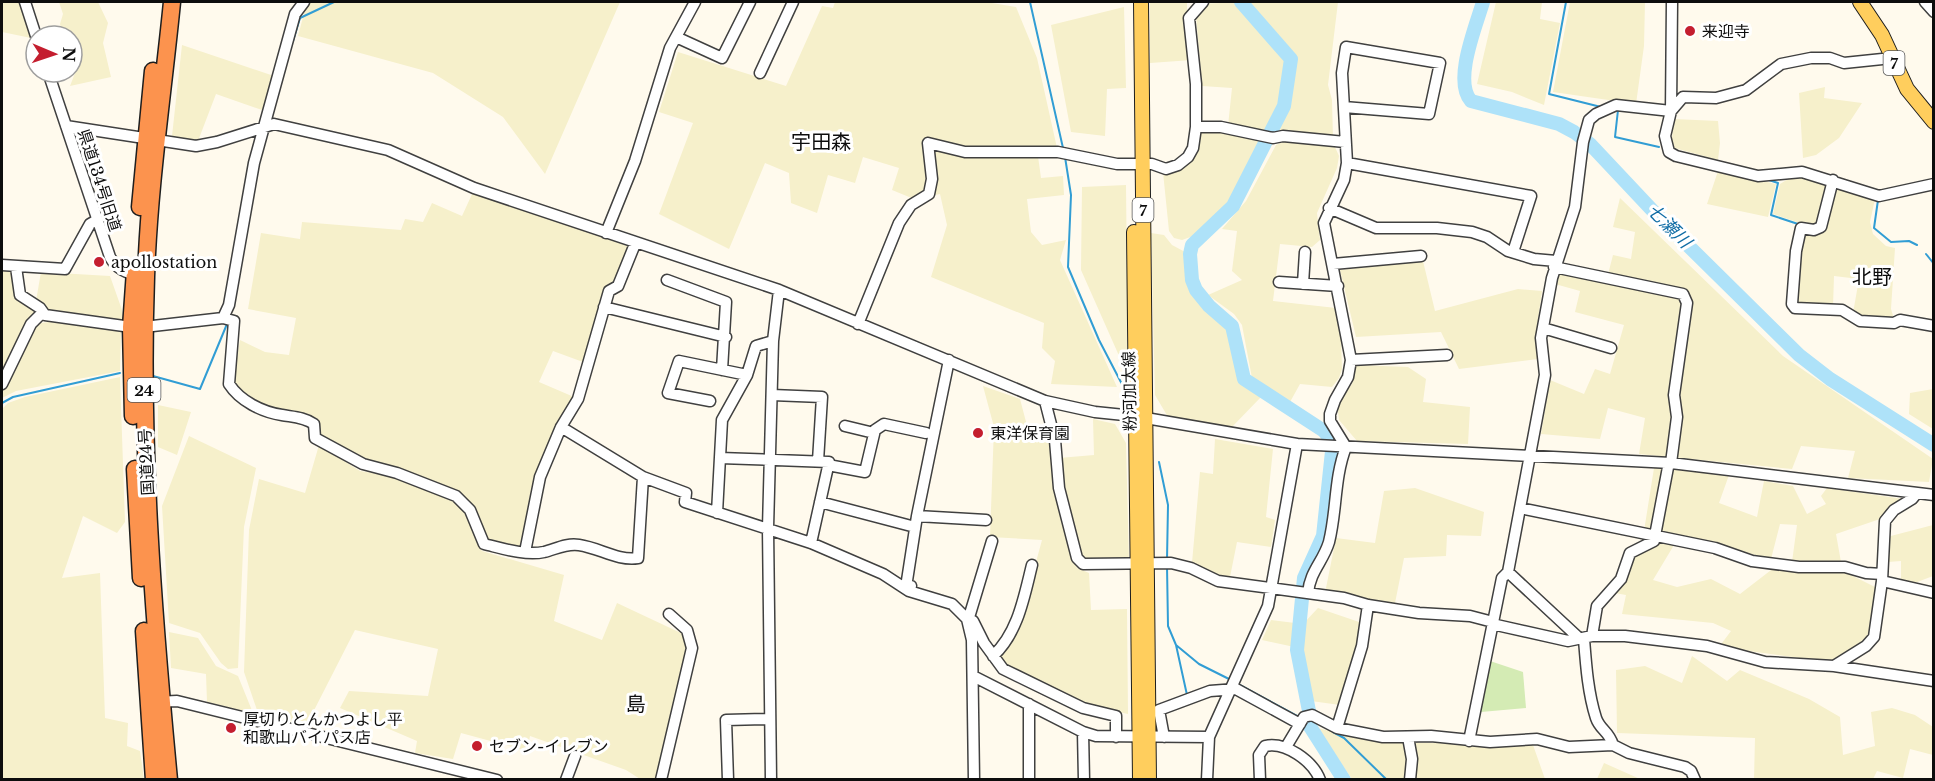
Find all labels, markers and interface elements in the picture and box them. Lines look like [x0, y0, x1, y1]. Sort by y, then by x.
place label: 来迎寺 [1702, 21, 1750, 41]
north arrow [24, 24, 84, 84]
marker: 来迎寺 [1683, 24, 1697, 38]
text: N [59, 47, 79, 62]
road number: 7 [1884, 51, 1904, 75]
street label: 県道134号旧道 [74, 126, 126, 234]
district label: 宇田森 [791, 130, 851, 154]
road number: 7 [1132, 198, 1154, 222]
water label: 七瀬川 [1642, 199, 1697, 254]
place label: apollostation [111, 252, 217, 272]
marker: apollostation [92, 255, 106, 269]
district label: 北野 [1852, 265, 1892, 289]
street label: 粉河加太線 [1118, 351, 1140, 431]
road number: 24 [128, 378, 160, 402]
place label: 東洋保育園 [990, 423, 1070, 443]
marker: 東洋保育園 [971, 426, 985, 440]
street label: 国道24号 [134, 428, 158, 496]
district label: 島 [626, 692, 646, 716]
place label: 厚切りとんかつよし平 和歌山バイパス店 [243, 709, 403, 747]
marker: 厚切りとんかつよし平 和歌山バイパス店 [224, 721, 238, 735]
place label: セブン-イレブン [489, 736, 608, 756]
marker: セブン-イレブン [470, 739, 484, 753]

